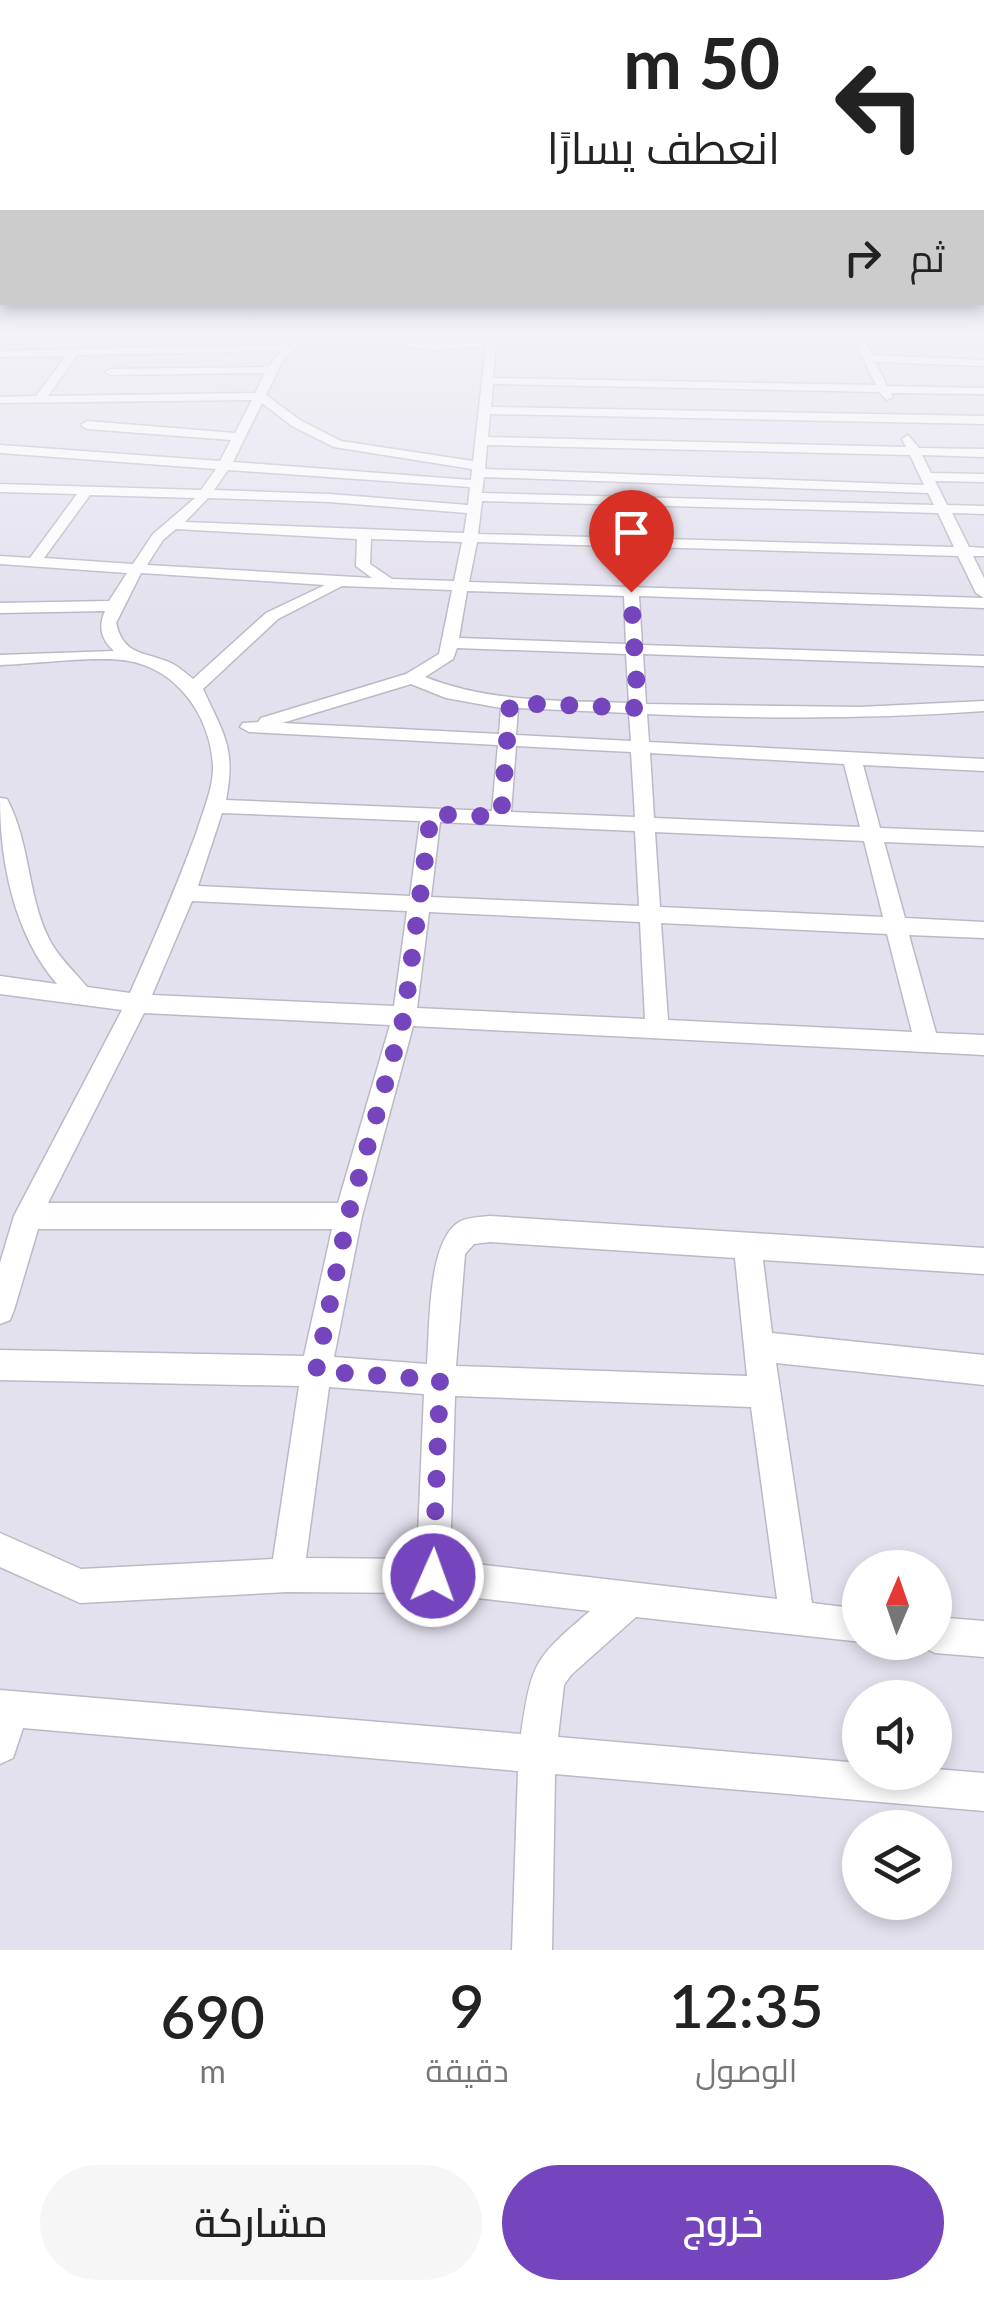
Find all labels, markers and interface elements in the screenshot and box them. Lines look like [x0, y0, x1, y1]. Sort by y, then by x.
text: 50 m [623, 20, 780, 104]
icon: left [815, 40, 945, 170]
text: انعطف يسارًا [547, 120, 780, 174]
icon: right [835, 230, 890, 285]
text: ثم [910, 234, 945, 280]
pin [589, 490, 674, 593]
icon: arrive [604, 505, 659, 560]
position arrow [381, 1524, 485, 1628]
north arrow [842, 1550, 952, 1660]
map controls [842, 1550, 952, 1920]
button: sound [842, 1680, 952, 1790]
button: layers [842, 1810, 952, 1920]
text: 9 [450, 1969, 484, 2041]
text: 12:35 [669, 1969, 824, 2041]
text: 690 [161, 1980, 265, 2052]
text: دقيقة [425, 2050, 509, 2089]
text: الوصول [695, 2050, 797, 2089]
text: m [200, 2051, 226, 2090]
button: مشاركة [40, 2165, 482, 2280]
button: خروج [502, 2165, 944, 2280]

